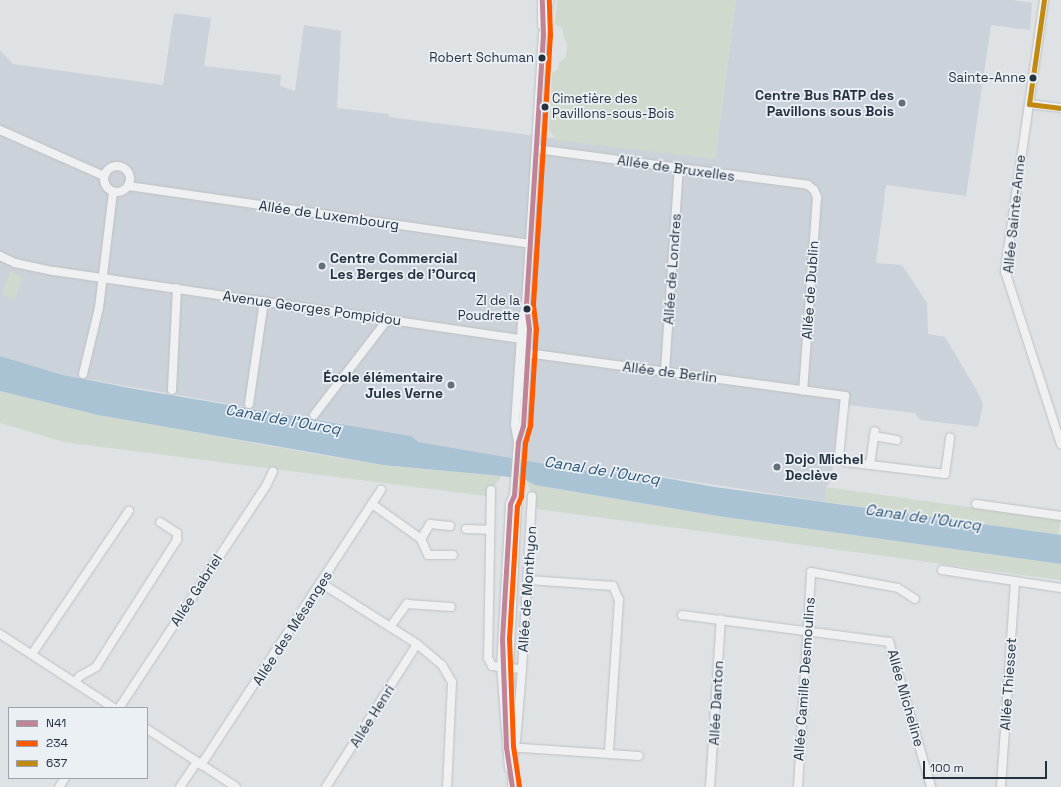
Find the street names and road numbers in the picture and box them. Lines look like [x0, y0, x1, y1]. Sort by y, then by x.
street label: Allée de Bruxelles [616, 151, 736, 185]
street label: Allée Sainte-Anne [999, 154, 1029, 274]
street label: Allée de Luxembourg [258, 197, 400, 233]
street label: Allée de Londres [660, 213, 684, 325]
street label: Allée de Dublin [798, 240, 822, 340]
street label: Avenue Georges Pompidou [222, 287, 402, 329]
street label: Allée de Berlin [622, 358, 718, 386]
street label: Allée de Monthyon [514, 525, 540, 653]
street label: Allée Gabriel [166, 551, 226, 629]
street label: Allée des Mésanges [249, 568, 335, 688]
street label: Allée Camille Desmoulins [790, 597, 818, 761]
street label: Allée Thiesset [996, 637, 1020, 731]
street label: Allée Micheline [884, 647, 928, 749]
street label: Allée Danton [705, 660, 727, 746]
street label: Allée Henri [346, 682, 398, 750]

